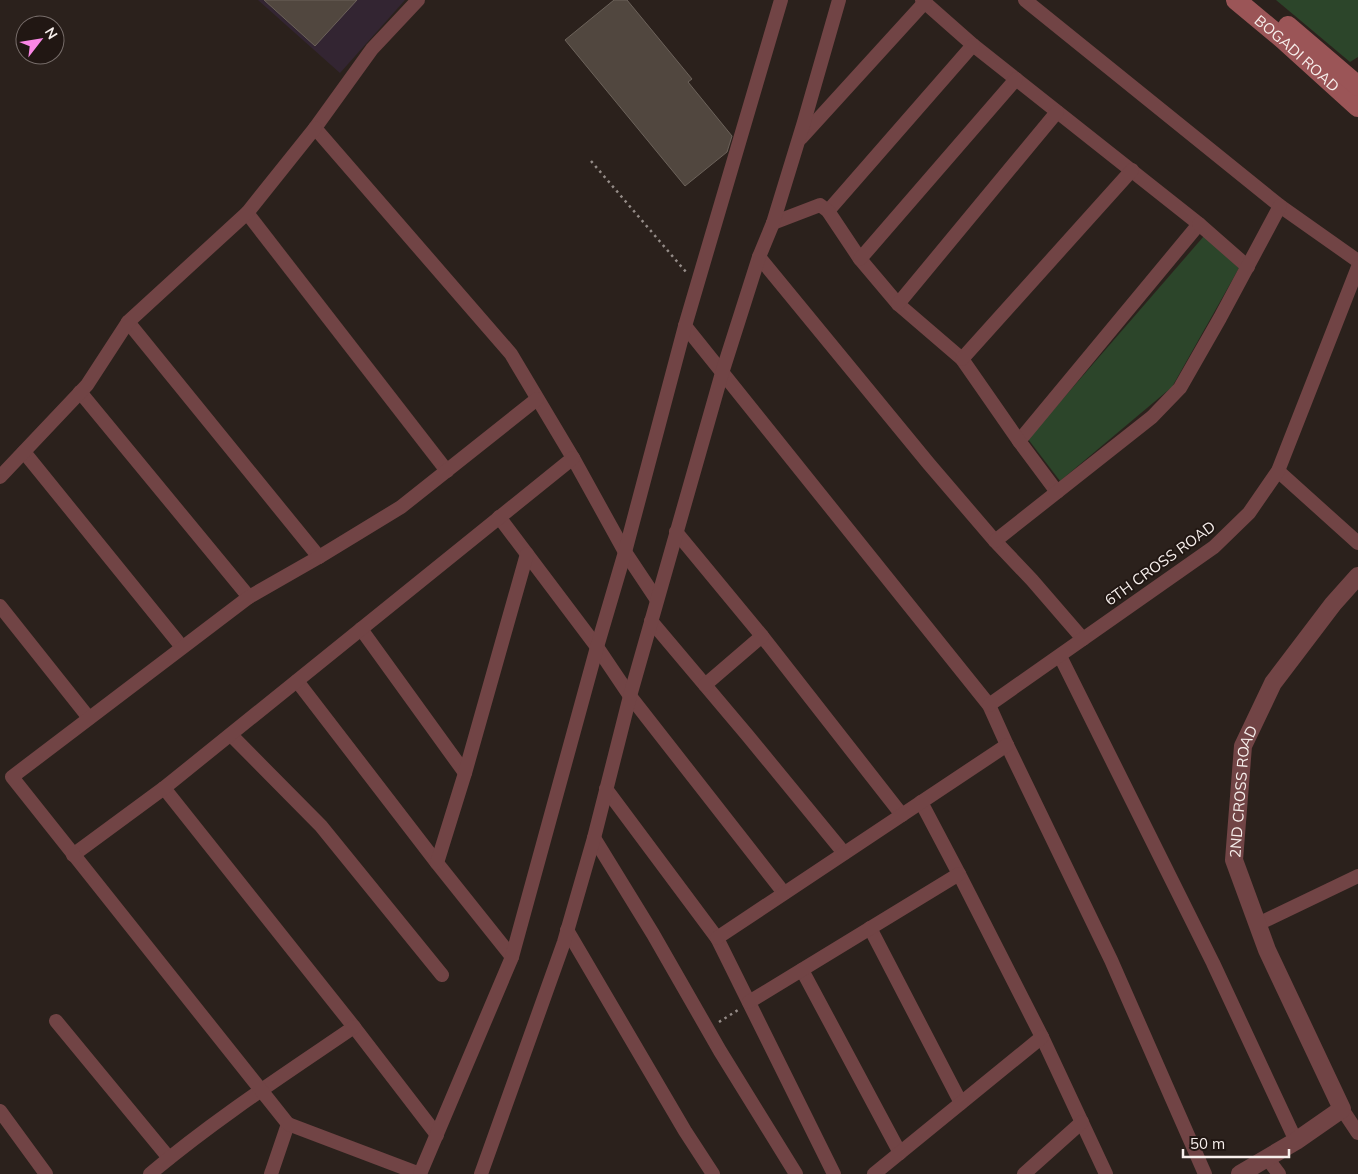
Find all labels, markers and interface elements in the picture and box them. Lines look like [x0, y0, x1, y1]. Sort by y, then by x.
street label: BOGADI ROAD [1251, 10, 1344, 95]
north arrow [15, 15, 65, 65]
text: N [41, 24, 62, 42]
street label: 6TH CROSS ROAD [1101, 516, 1219, 610]
street label: 2ND CROSS ROAD [1225, 722, 1261, 859]
scale bar [1183, 1126, 1289, 1158]
text: 50 m [1190, 1134, 1225, 1153]

